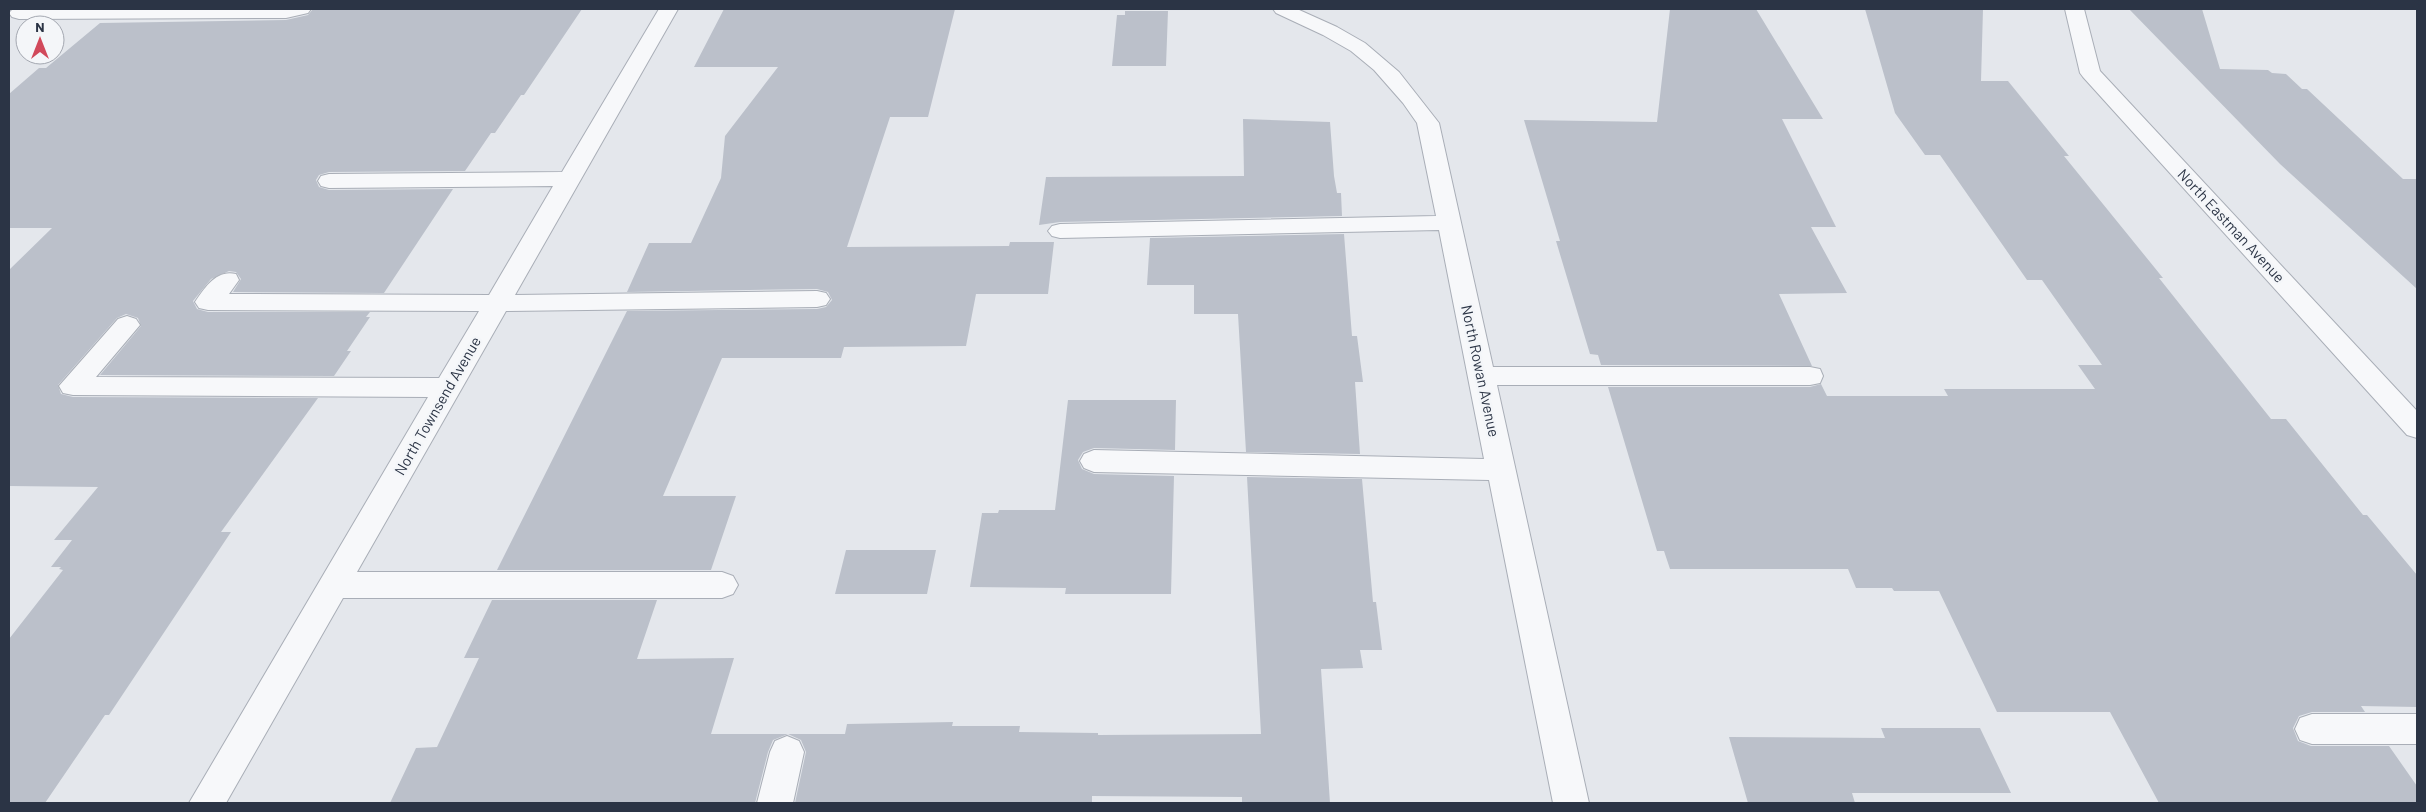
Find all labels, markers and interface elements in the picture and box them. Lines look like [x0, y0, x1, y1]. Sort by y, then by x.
north arrow [15, 15, 65, 65]
text: N [35, 18, 45, 35]
street label: North Eastman Avenue [2174, 165, 2289, 286]
street label: North Rowan Avenue [1458, 303, 1504, 439]
street label: North Townsend Avenue [390, 333, 484, 478]

